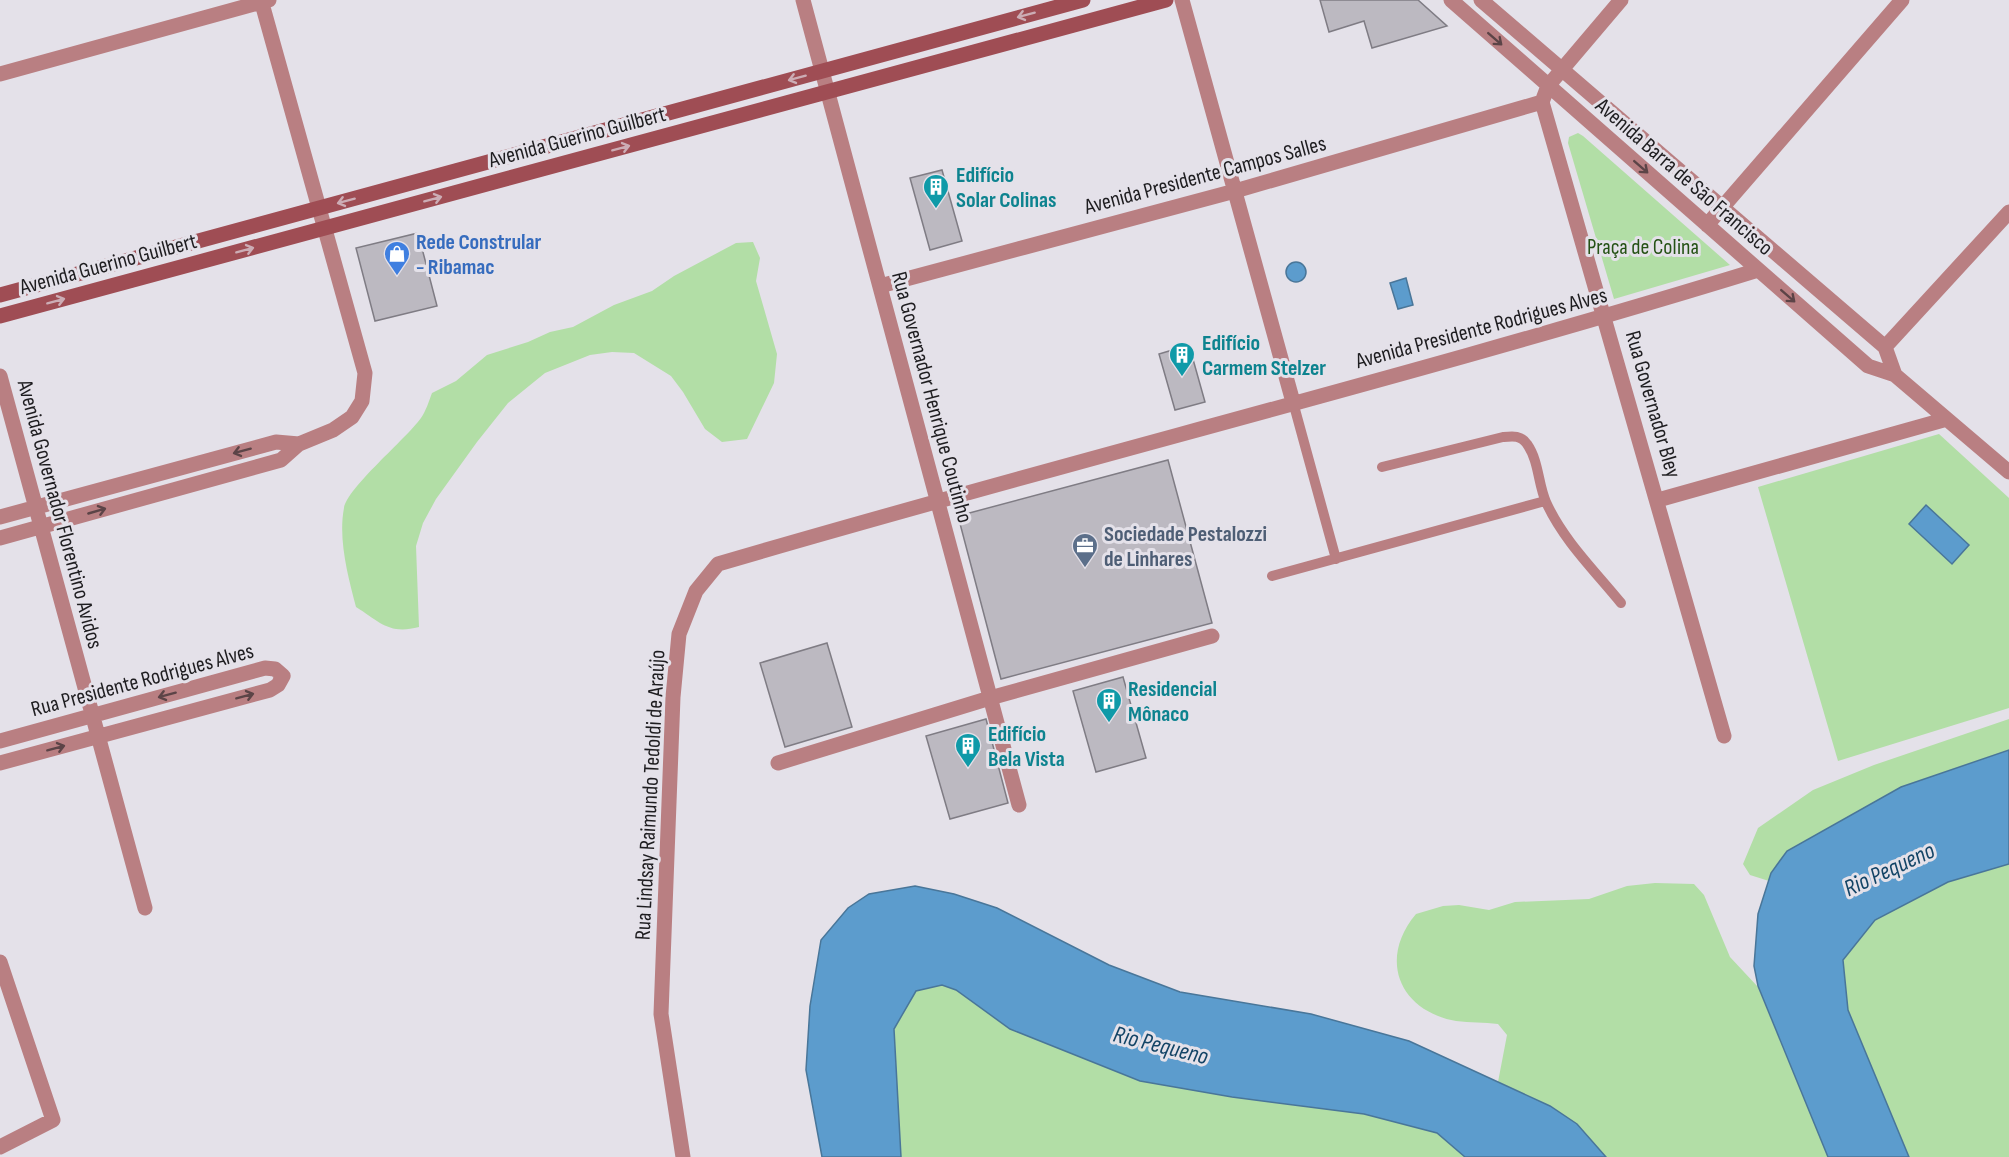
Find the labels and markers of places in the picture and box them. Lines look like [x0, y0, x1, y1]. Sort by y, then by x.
place label: Edifício Solar Colinas [956, 162, 1056, 214]
building icon: Edifício Solar Colinas [921, 172, 951, 210]
place label: Rede Constrular - Ribamac [416, 229, 541, 281]
shop icon: Rede Constrular - Ribamac [382, 239, 412, 277]
place label: Edifício Carmem Stelzer [1202, 330, 1326, 382]
building icon: Edifício Carmem Stelzer [1167, 340, 1197, 378]
place label: Sociedade Pestalozzi de Linhares [1104, 521, 1267, 573]
office icon: Sociedade Pestalozzi de Linhares [1070, 531, 1100, 569]
place label: Residencial Mônaco [1128, 676, 1217, 728]
building icon: Residencial Mônaco [1094, 686, 1124, 724]
place label: Edifício Bela Vista [988, 721, 1065, 773]
building icon: Edifício Bela Vista [953, 731, 983, 769]

